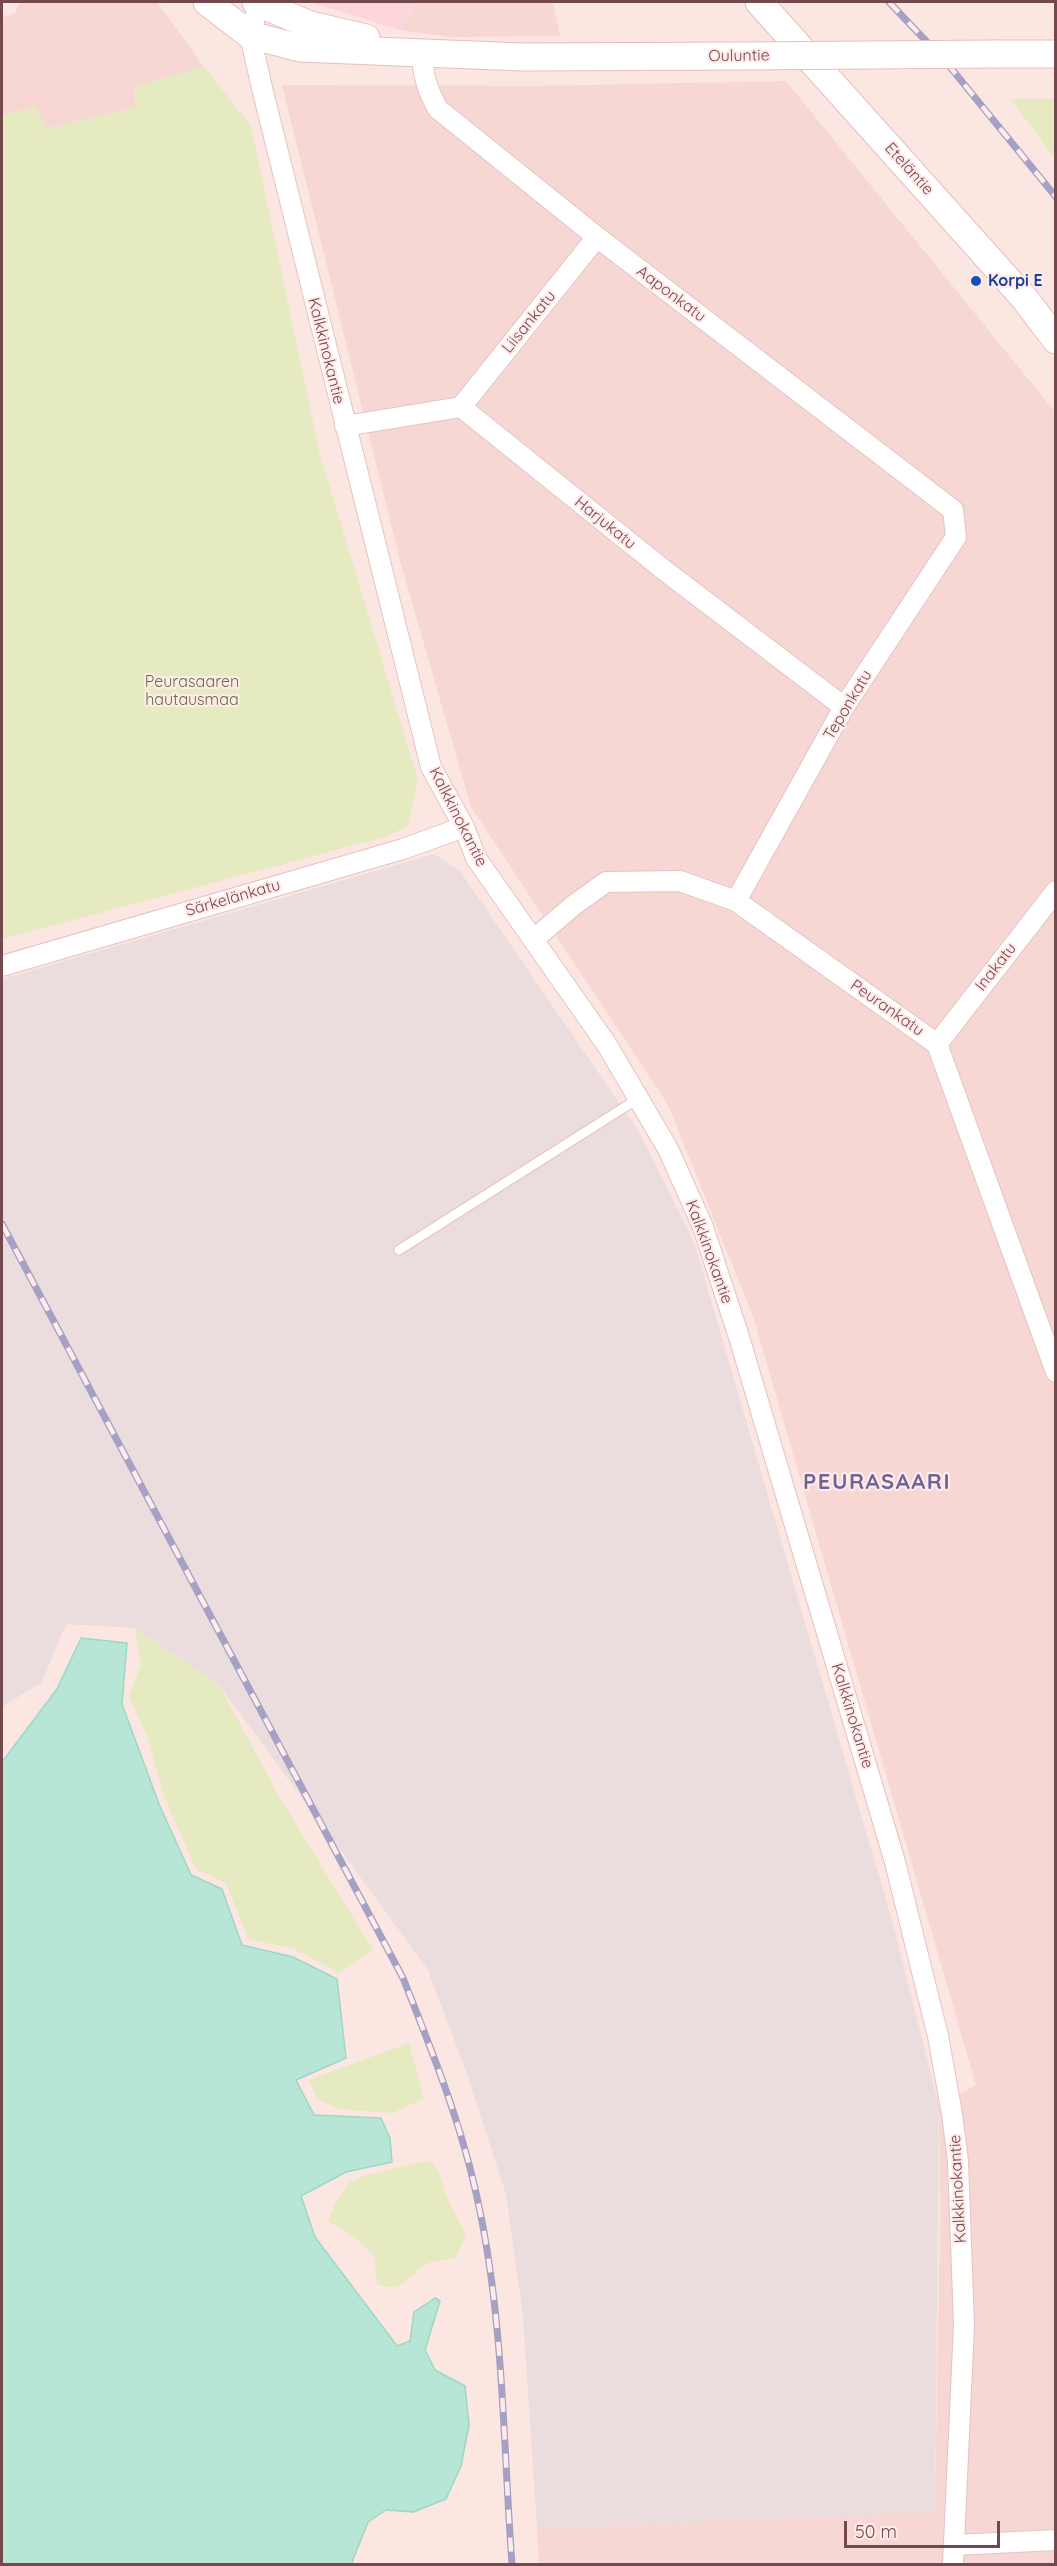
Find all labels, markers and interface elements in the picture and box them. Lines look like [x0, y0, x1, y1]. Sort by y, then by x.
street label: Ouluntie [708, 46, 770, 66]
street label: Eteläntie [880, 139, 938, 199]
street label: Aaponkatu [633, 262, 709, 326]
place label: Korpi E [988, 271, 1043, 291]
marker: Korpi E [969, 274, 983, 288]
street label: Liisankatu [498, 287, 560, 357]
street label: Kalkkinokantie [304, 296, 348, 406]
street label: Harjukatu [570, 492, 640, 554]
street label: Teponkatu [820, 667, 876, 743]
park label: Peurasaaren hautausmaa [145, 672, 239, 710]
street label: Kalkkinokantie [425, 764, 491, 870]
street label: Särkelänkatu [184, 875, 282, 921]
street label: Inakatu [971, 939, 1021, 995]
street label: Peurankatu [847, 976, 927, 1040]
street label: Kalkkinokantie [681, 1198, 737, 1306]
district label: PEURASAARI [803, 1469, 951, 1495]
street label: Kalkkinokantie [827, 1661, 877, 1771]
street label: Kalkkinokantie [946, 2134, 970, 2244]
scale bar [847, 2509, 1003, 2547]
text: 50 m [855, 2520, 897, 2543]

